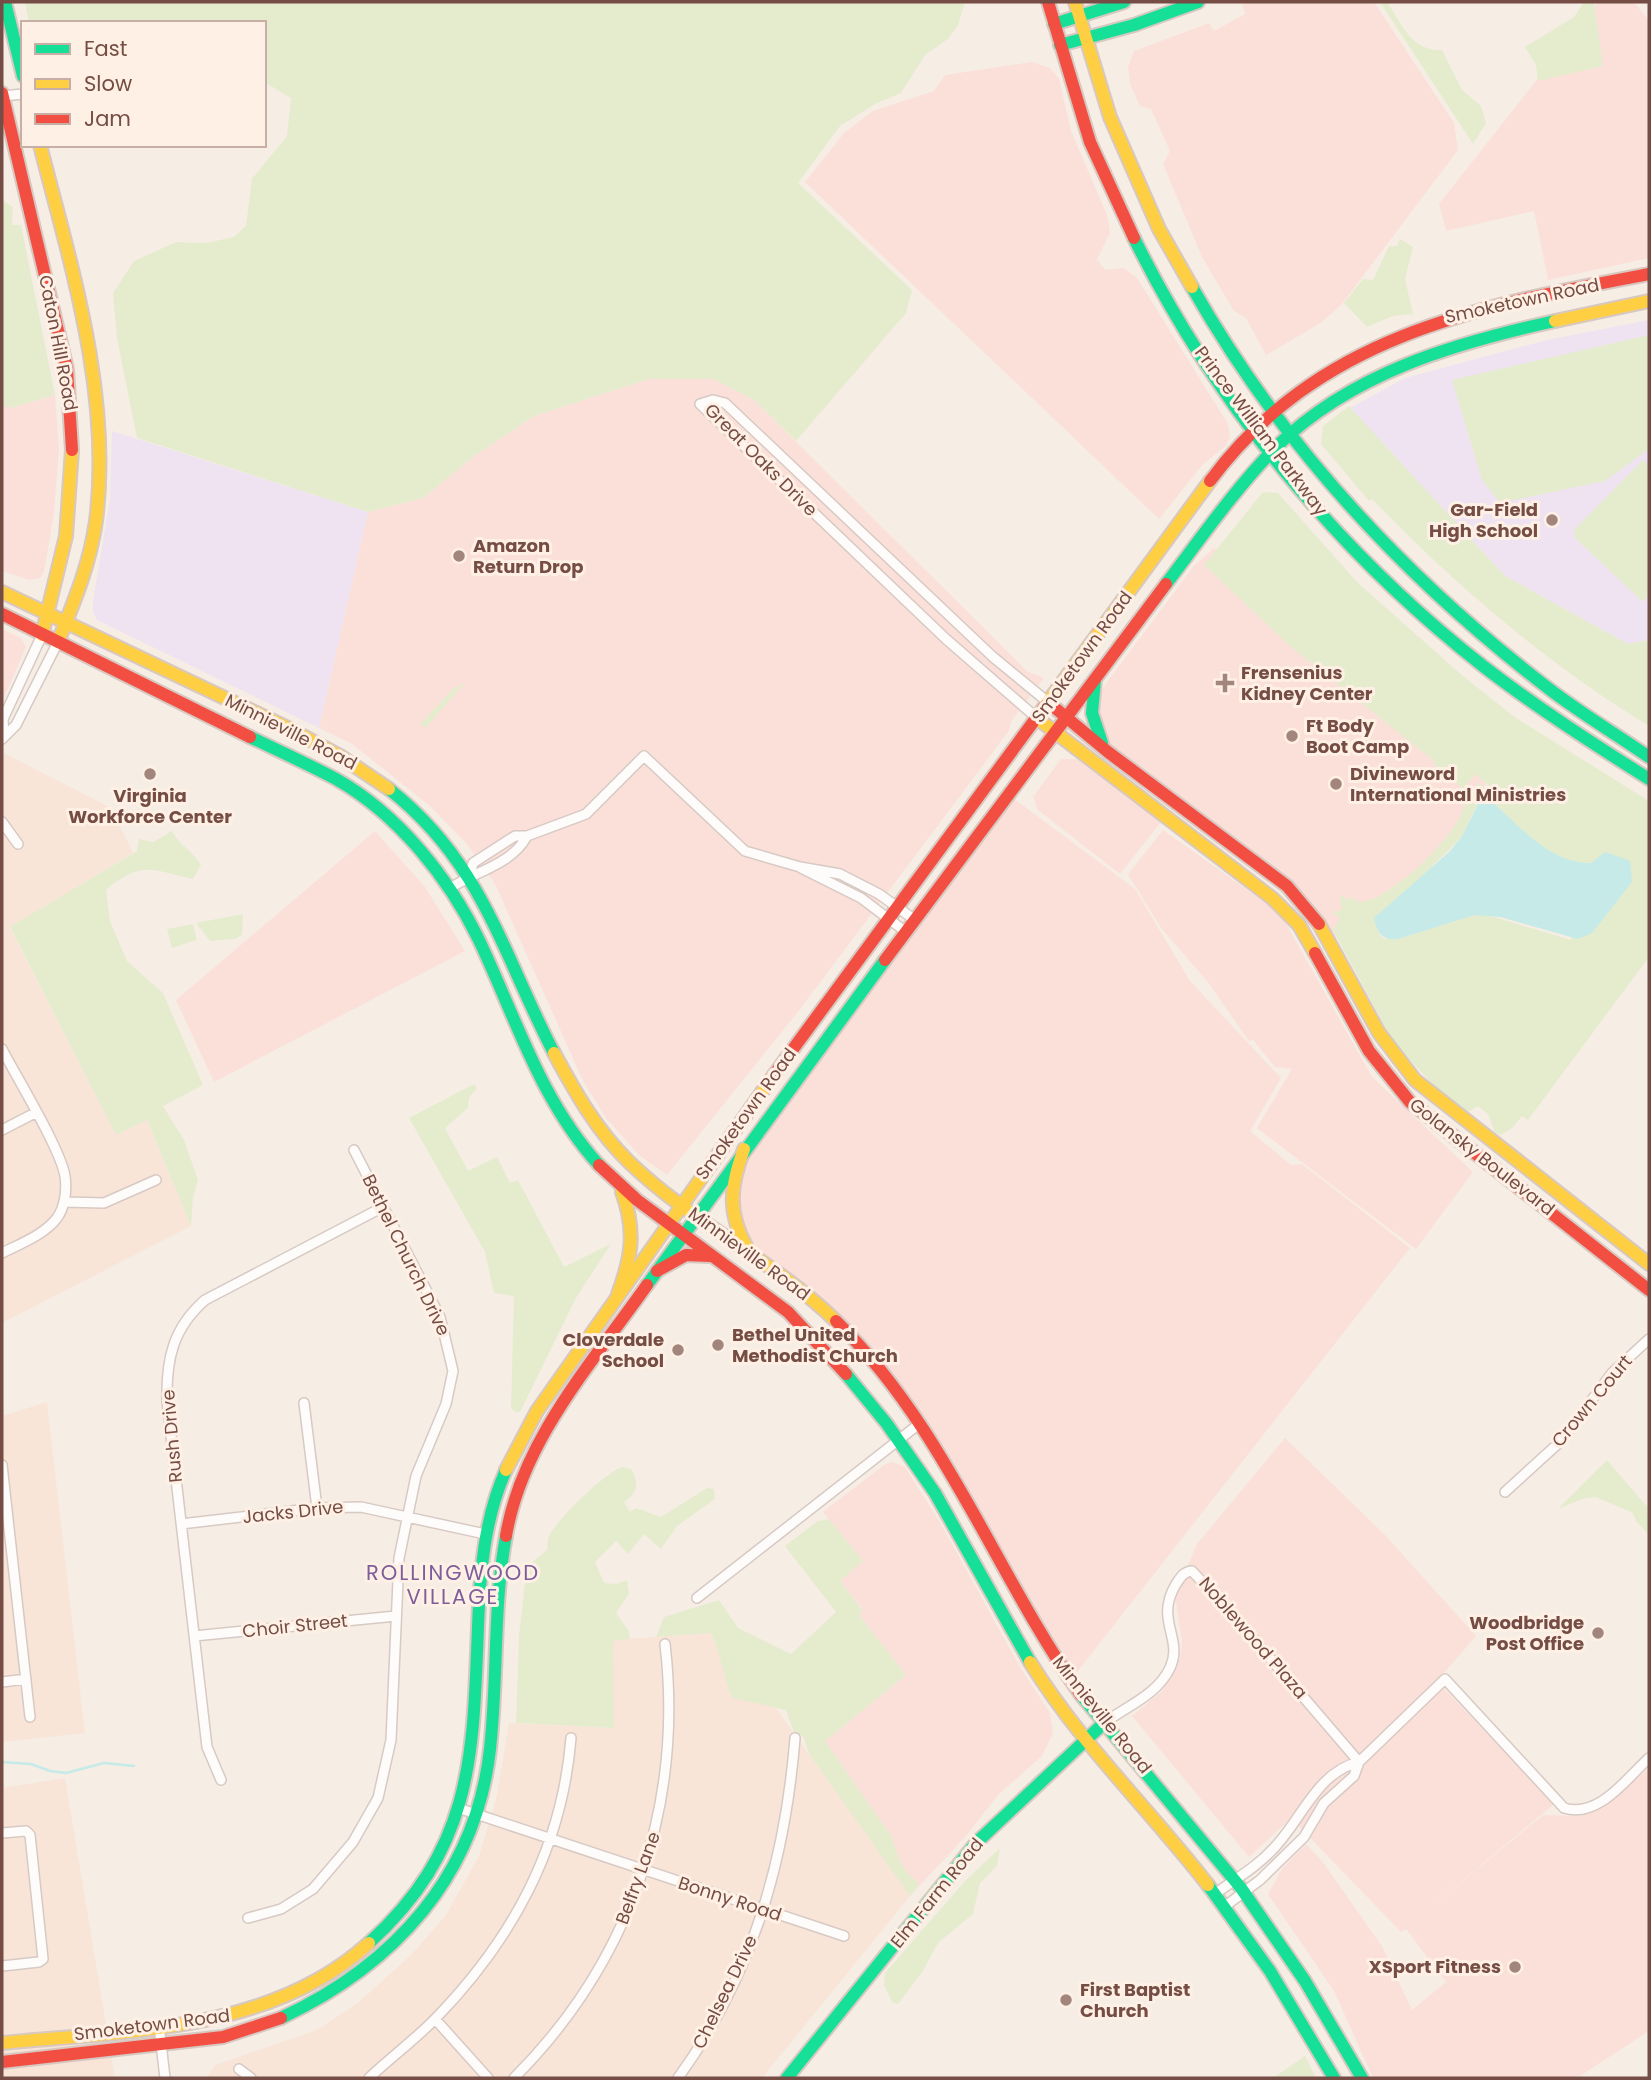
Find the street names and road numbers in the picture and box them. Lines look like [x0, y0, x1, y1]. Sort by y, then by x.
street label: Smoketown Road [1443, 272, 1601, 329]
street label: Caton Hill Road [33, 273, 84, 413]
street label: Prince William Parkway [1189, 341, 1333, 521]
street label: Great Oaks Drive [699, 398, 823, 522]
street label: Smoketown Road [1025, 586, 1138, 728]
street label: Minnieville Road [221, 688, 361, 776]
street label: Smoketown Road [689, 1043, 802, 1185]
street label: Golansky Boulevard [1404, 1092, 1560, 1221]
street label: Bethel Church Drive [356, 1170, 456, 1340]
street label: Minnieville Road [683, 1201, 815, 1306]
street label: Crown Court [1546, 1349, 1638, 1452]
street label: Rush Drive [155, 1388, 188, 1484]
street label: Jacks Drive [241, 1494, 345, 1529]
street label: Noblewood Plaza [1193, 1571, 1313, 1704]
street label: Choir Street [241, 1608, 349, 1643]
street label: Minnieville Road [1047, 1651, 1158, 1779]
street label: Belfry Lane [609, 1828, 666, 1928]
street label: Elm Farm Road [884, 1832, 989, 1953]
street label: Bonny Road [675, 1870, 785, 1927]
street label: Chelsea Drive [686, 1931, 763, 2053]
street label: Smoketown Road [72, 2003, 231, 2046]

